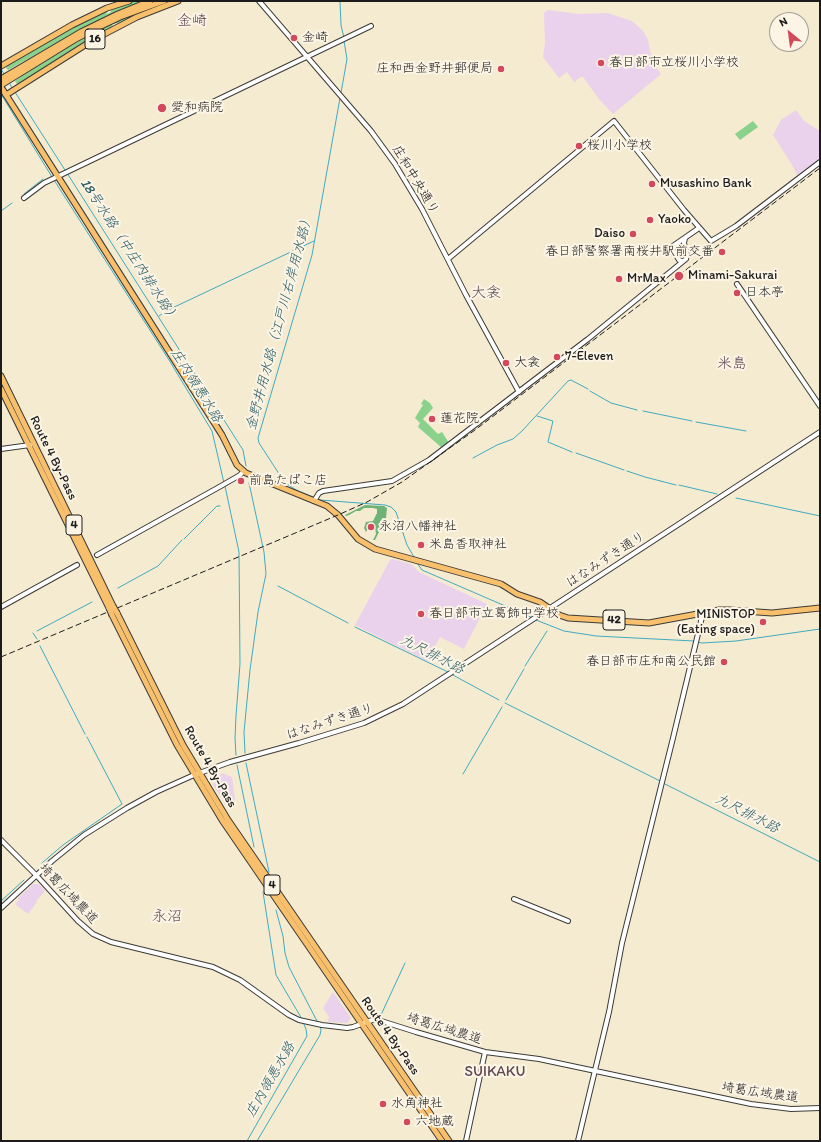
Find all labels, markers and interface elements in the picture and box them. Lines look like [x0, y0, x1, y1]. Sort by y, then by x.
district label: 金崎 [177, 12, 207, 30]
north arrow [769, 12, 809, 52]
text: N [777, 14, 790, 29]
road number: 16 [85, 29, 105, 49]
place label: 金崎 [302, 30, 328, 46]
marker: 金崎 [289, 33, 299, 43]
place label: 春日部市立桜川小学校 [609, 55, 739, 71]
marker: 春日部市立桜川小学校 [596, 58, 606, 68]
place label: 庄和西金野井郵便局 [376, 61, 493, 77]
marker: 庄和西金野井郵便局 [496, 64, 506, 74]
place label: 愛和病院 [171, 100, 223, 116]
marker: 愛和病院 [156, 102, 168, 114]
place label: 桜川小学校 [587, 138, 652, 154]
marker: 桜川小学校 [574, 141, 584, 151]
street label: 庄和中央通り [388, 143, 442, 217]
water label: 18号水路（中庄内排水路） [76, 176, 182, 326]
place label: Musashino Bank [660, 176, 752, 192]
marker: Musashino Bank [647, 179, 657, 189]
water label: 金野井用水路（江戸川右岸用水路） [243, 212, 317, 432]
place label: Yaoko [658, 212, 691, 228]
marker: Yaoko [645, 215, 655, 225]
place label: Daiso [594, 226, 625, 242]
marker: Daiso [628, 229, 638, 239]
place label: 春日部警察署南桜井駅前交番 [545, 244, 714, 260]
marker: 春日部警察署南桜井駅前交番 [717, 247, 727, 257]
place label: Minami-Sakurai [688, 268, 777, 284]
marker: Minami-Sakurai [673, 270, 685, 282]
place label: MrMax [627, 271, 666, 287]
marker: MrMax [614, 274, 624, 284]
district label: 大衾 [471, 284, 501, 302]
place label: 日本亭 [745, 285, 784, 301]
marker: 日本亭 [732, 288, 742, 298]
water label: 庄内領悪水路 [167, 346, 225, 426]
place label: 7-Eleven [565, 349, 613, 365]
marker: 7-Eleven [552, 352, 562, 362]
place label: 大衾 [514, 355, 540, 371]
district label: 米島 [717, 355, 747, 373]
marker: 大衾 [501, 358, 511, 368]
place label: 蓮花院 [440, 411, 479, 427]
street label: Route 4 By-Pass [26, 413, 80, 503]
marker: 蓮花院 [427, 414, 437, 424]
place label: 前島たばこ店 [249, 473, 327, 489]
marker: 前島たばこ店 [236, 476, 246, 486]
road number: 4 [66, 515, 82, 535]
place label: 永沼八幡神社 [379, 519, 457, 535]
marker: 永沼八幡神社 [366, 522, 376, 532]
street label: はなみずき通り [564, 529, 648, 591]
place label: 米島香取神社 [429, 537, 507, 553]
marker: 米島香取神社 [416, 540, 426, 550]
place label: 春日部市立葛飾中学校 [429, 606, 559, 622]
place label: MINISTOP (Eating space) [677, 607, 755, 638]
marker: 春日部市立葛飾中学校 [416, 609, 426, 619]
road number: 42 [603, 610, 625, 630]
marker: MINISTOP (Eating space) [758, 617, 768, 627]
water label: 九尺排水路 [397, 632, 467, 678]
place label: 春日部市庄和南公民館 [586, 654, 716, 670]
marker: 春日部市庄和南公民館 [719, 657, 729, 667]
street label: はなみずき通り [284, 701, 376, 743]
street label: Route 4 By-Pass [180, 723, 240, 811]
water label: 九尺排水路 [712, 791, 782, 837]
street label: 埼葛広域農道 [35, 861, 101, 927]
road number: 4 [264, 875, 280, 895]
district label: 永沼 [152, 908, 182, 926]
street label: Route 4 By-Pass [357, 994, 423, 1078]
street label: 埼葛広域農道 [404, 1010, 484, 1048]
water label: 庄内領悪水路 [243, 1039, 299, 1121]
district label: SUIKAKU [461, 1063, 529, 1081]
street label: 埼葛広域農道 [720, 1080, 800, 1106]
place label: 水角神社 [391, 1096, 443, 1112]
marker: 水角神社 [378, 1099, 388, 1109]
place label: 六地蔵 [415, 1114, 454, 1130]
marker: 六地蔵 [402, 1117, 412, 1127]

